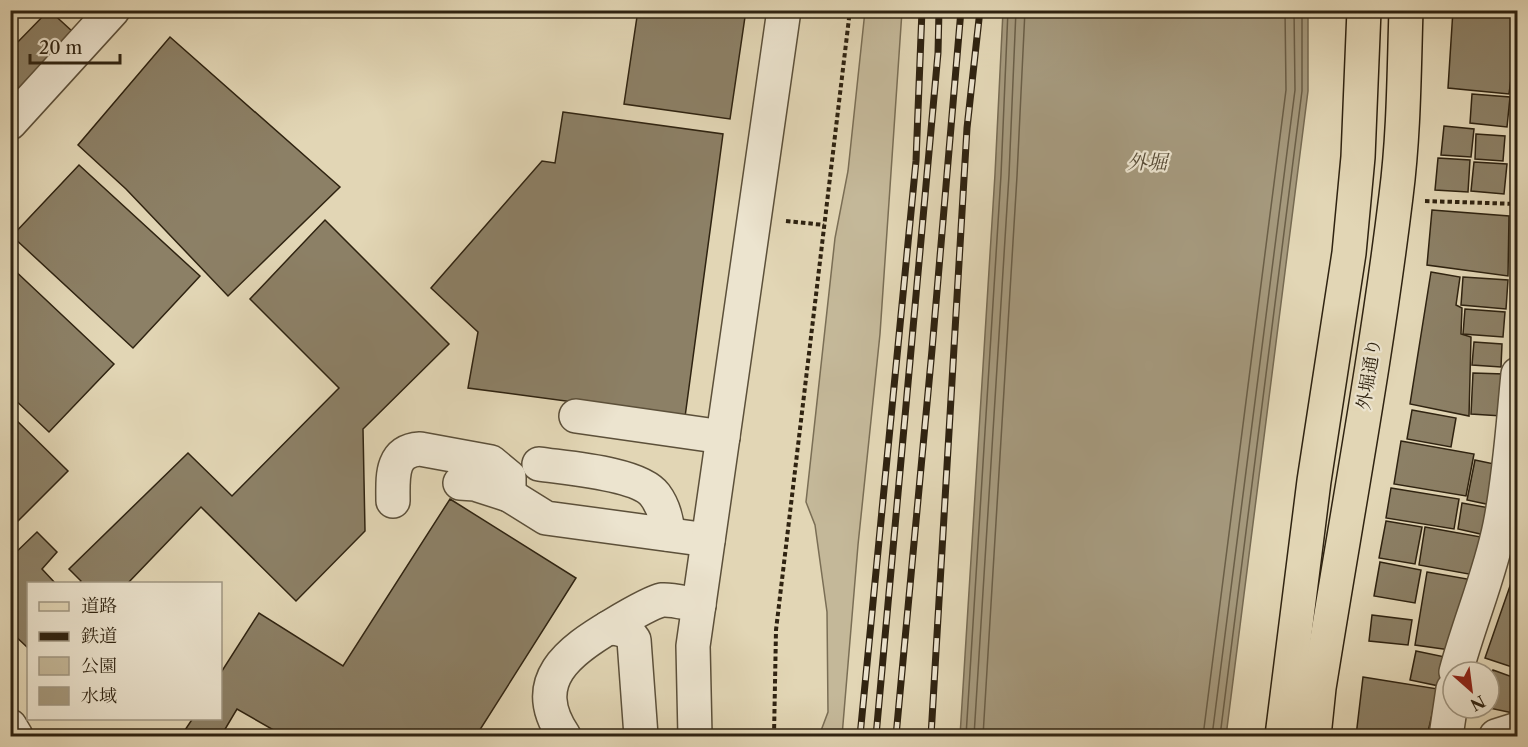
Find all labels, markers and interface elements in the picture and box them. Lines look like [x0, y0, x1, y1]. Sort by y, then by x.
scale bar [30, 27, 120, 65]
text: 20 m [39, 37, 83, 59]
water label: 外堀 [1127, 150, 1170, 174]
street label: 外堀通り [1353, 337, 1385, 411]
legend [27, 582, 222, 720]
text: 道路 [81, 595, 117, 617]
text: 鉄道 [81, 625, 117, 647]
text: 公園 [81, 655, 117, 677]
north arrow [1441, 660, 1501, 720]
text: 水域 [81, 685, 117, 707]
text: N [1467, 691, 1489, 715]

